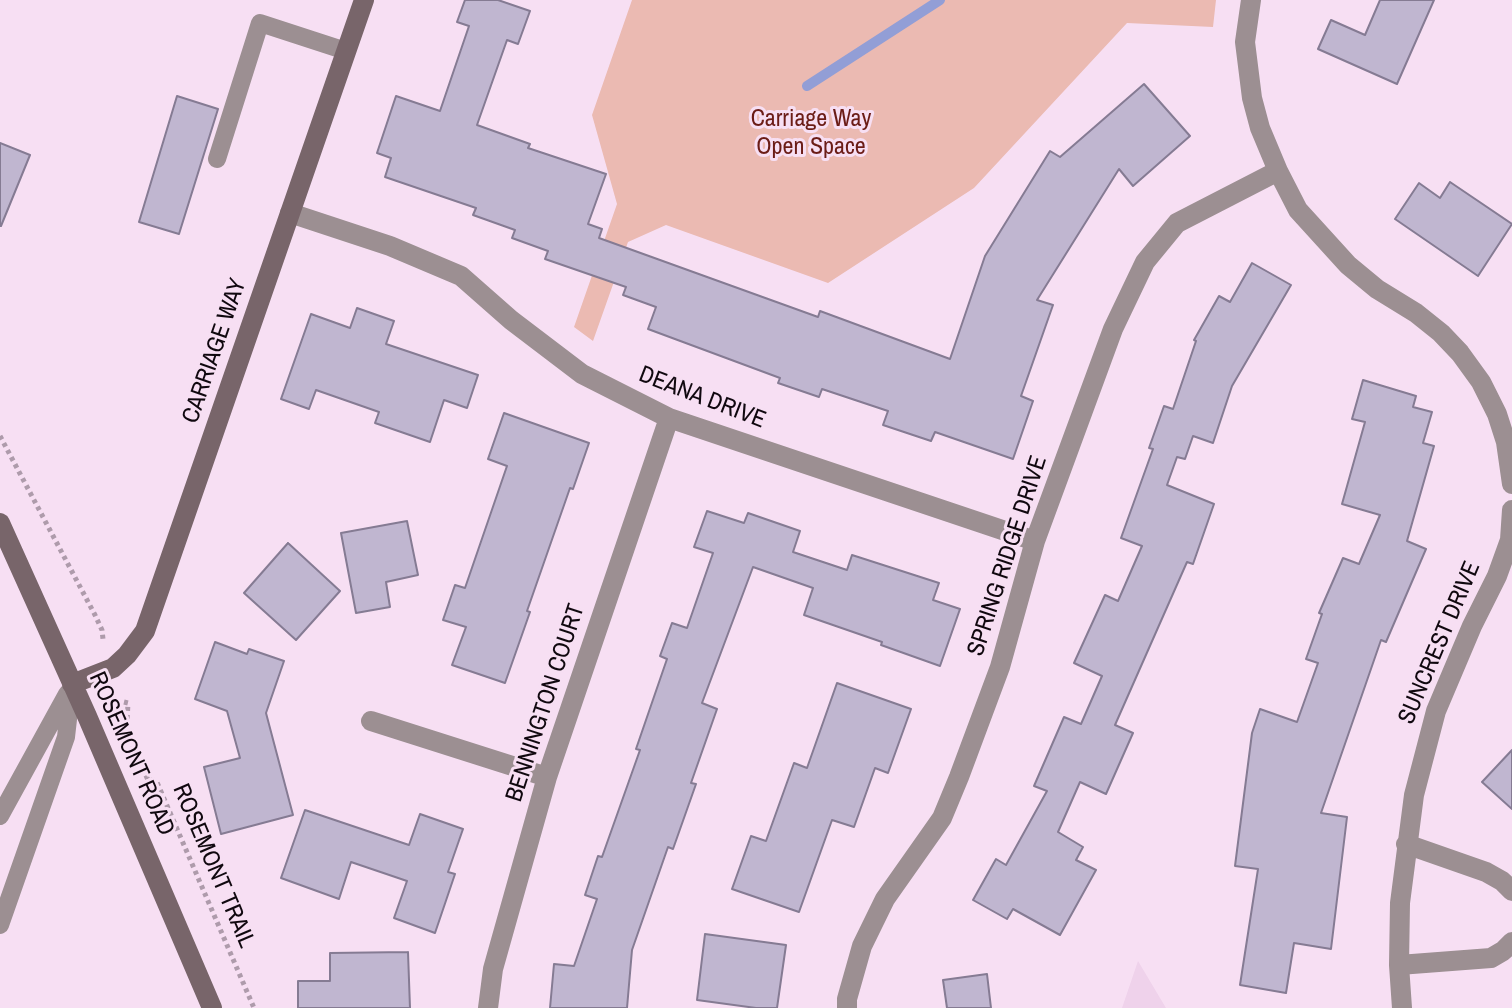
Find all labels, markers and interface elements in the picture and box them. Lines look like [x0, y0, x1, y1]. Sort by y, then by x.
park label: Carriage Way Open Space [751, 106, 871, 162]
street label: CARRIAGE WAY [177, 275, 253, 427]
street label: DEANA DRIVE [635, 361, 769, 435]
street label: SPRING RIDGE DRIVE [962, 452, 1054, 660]
street label: SUNCREST DRIVE [1393, 557, 1487, 729]
street label: BENNINGTON COURT [500, 601, 592, 805]
street label: ROSEMONT ROAD [82, 668, 180, 840]
street label: ROSEMONT TRAIL [166, 780, 260, 952]

